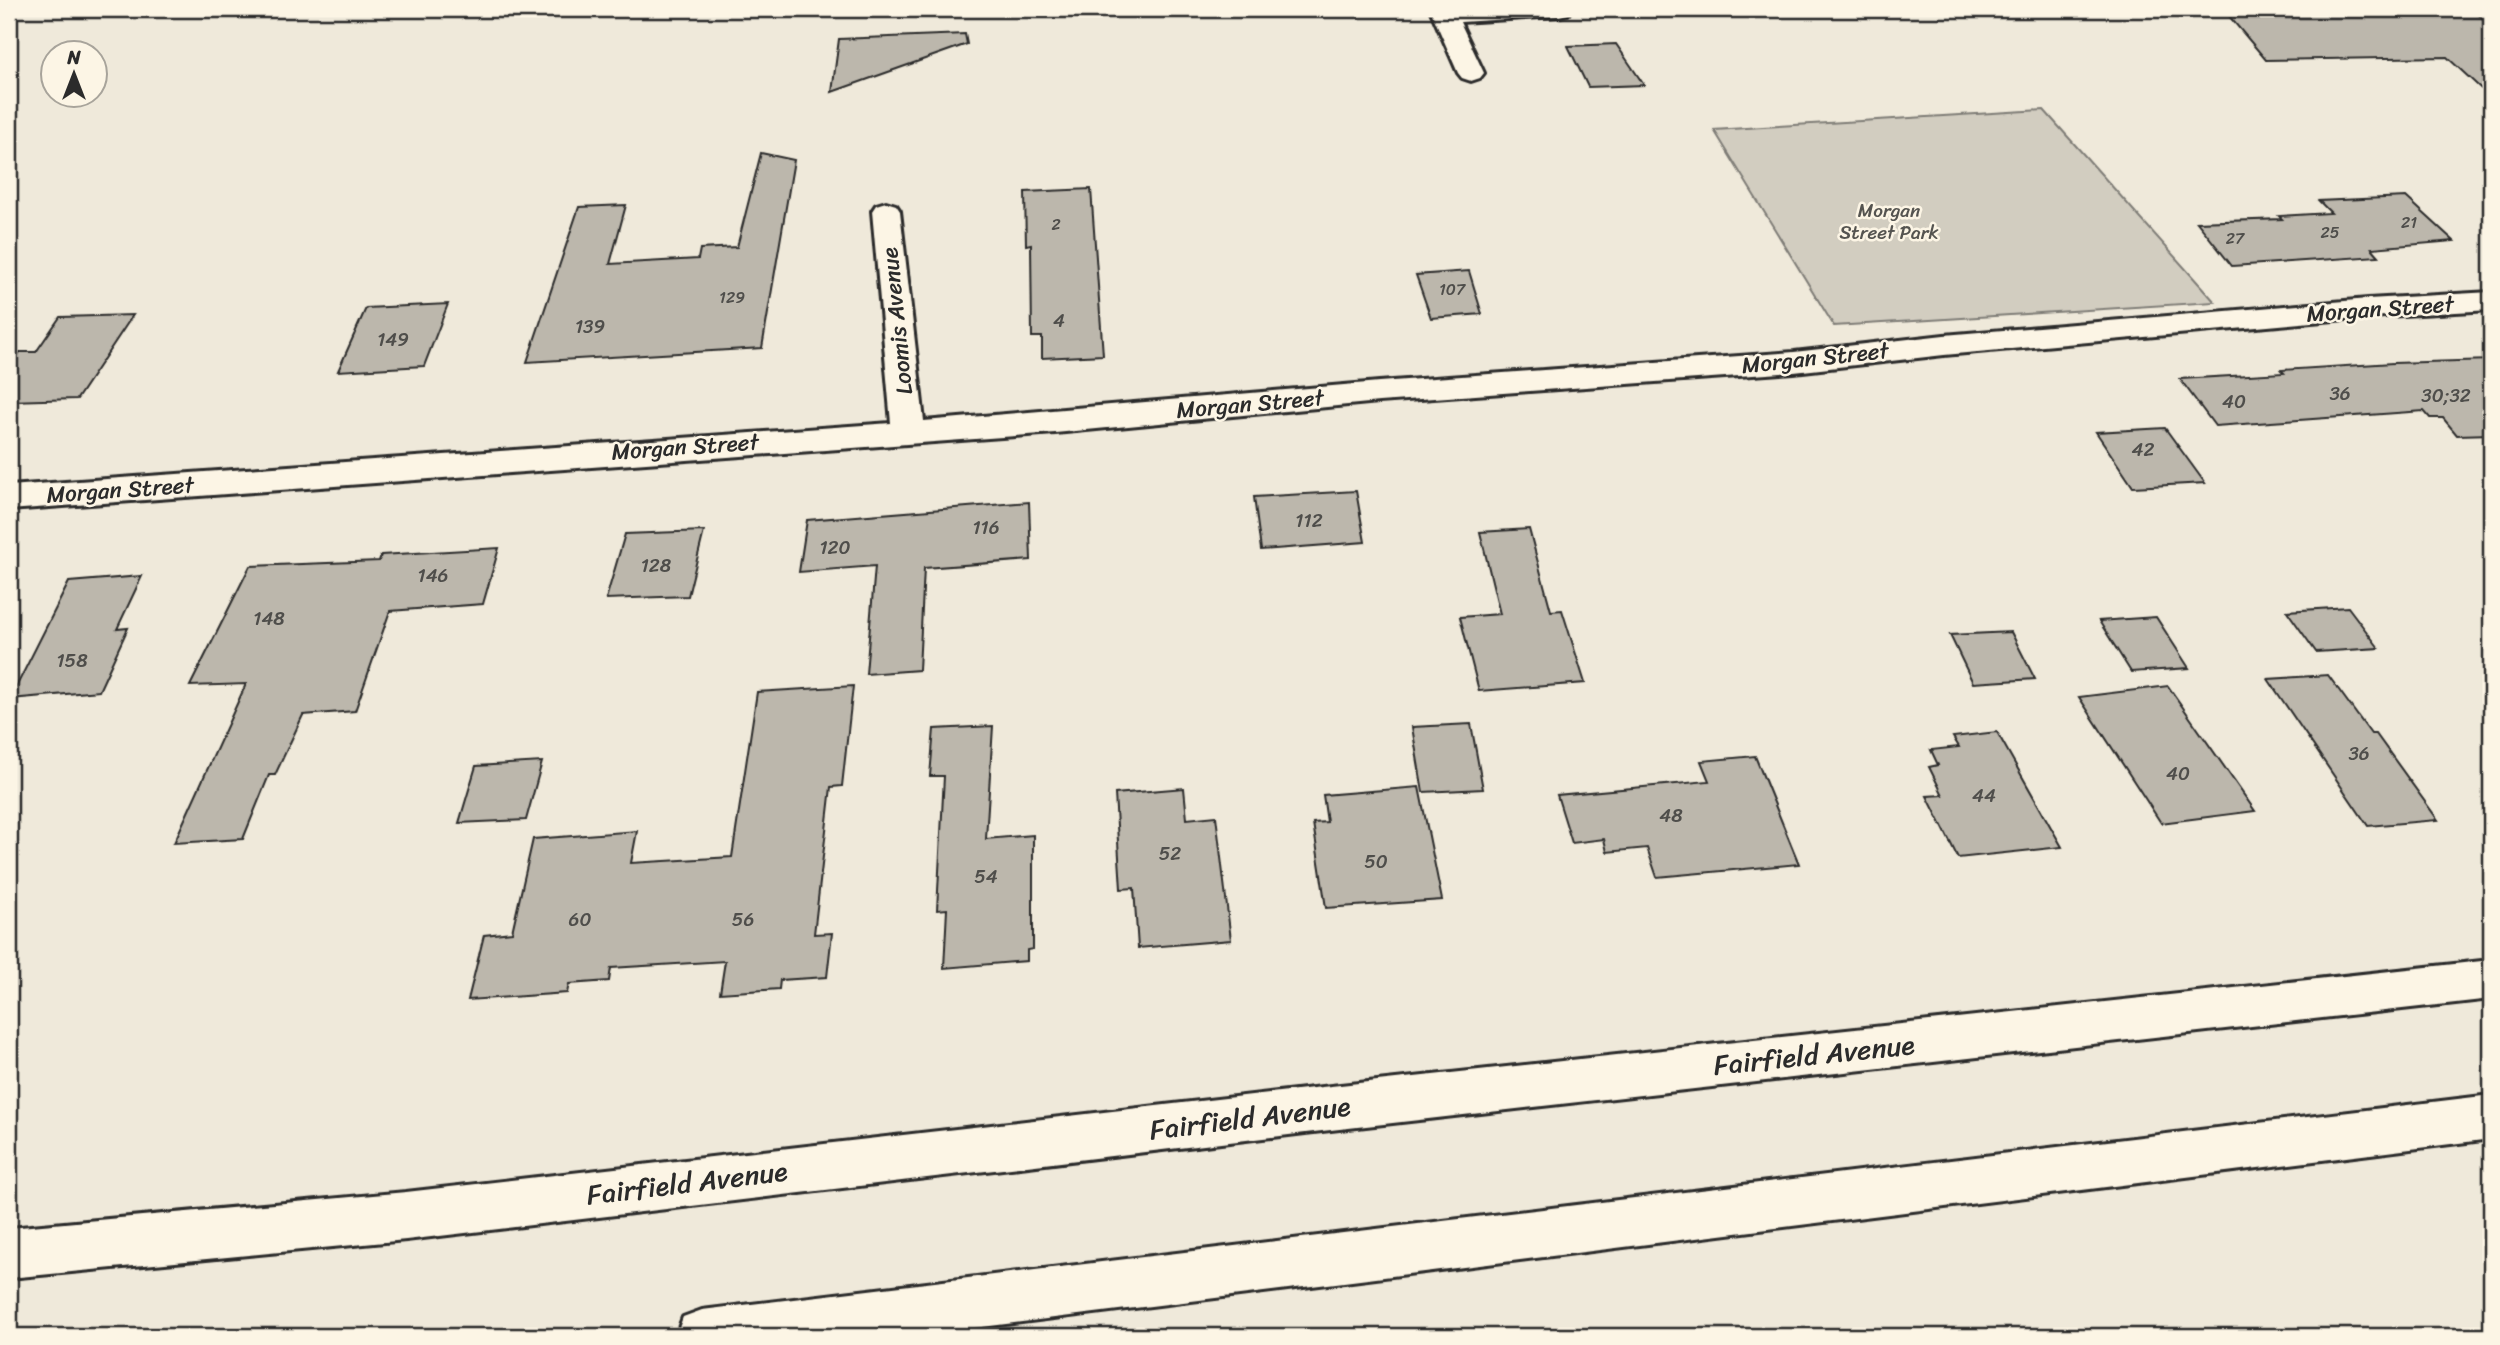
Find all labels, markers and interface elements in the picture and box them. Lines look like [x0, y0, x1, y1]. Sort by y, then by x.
north arrow [38, 38, 108, 108]
text: N [66, 41, 81, 74]
park label: Morgan Street Park [1839, 194, 1939, 249]
house number: 21 [2401, 208, 2417, 237]
house number: 2 [1051, 210, 1061, 239]
house number: 25 [2320, 218, 2340, 247]
house number: 27 [2226, 224, 2245, 253]
street label: Loomis Avenue [869, 245, 925, 397]
house number: 107 [1439, 275, 1466, 304]
house number: 129 [719, 283, 745, 312]
street label: Morgan Street [2305, 283, 2457, 335]
house number: 4 [1053, 304, 1065, 337]
house number: 139 [575, 310, 605, 343]
house number: 149 [377, 323, 409, 356]
street label: Morgan Street [1739, 330, 1892, 386]
street label: Morgan Street [1175, 377, 1327, 431]
house number: 36 [2329, 377, 2351, 410]
house number: 30;32 [2421, 379, 2471, 412]
house number: 40 [2222, 385, 2246, 418]
street label: Morgan Street [610, 421, 762, 473]
house number: 42 [2132, 433, 2154, 466]
street label: Morgan Street [45, 464, 197, 516]
house number: 112 [1295, 504, 1323, 537]
house number: 116 [972, 511, 1000, 544]
house number: 120 [819, 531, 851, 564]
house number: 128 [641, 549, 672, 582]
house number: 146 [418, 559, 448, 592]
house number: 148 [253, 602, 285, 635]
house number: 158 [56, 644, 88, 677]
house number: 36 [2348, 737, 2370, 770]
house number: 40 [2166, 757, 2190, 790]
house number: 44 [1972, 779, 1996, 812]
house number: 48 [1659, 799, 1683, 832]
house number: 52 [1159, 837, 1181, 870]
house number: 50 [1364, 845, 1388, 878]
house number: 54 [974, 860, 998, 893]
house number: 60 [569, 903, 591, 936]
house number: 56 [732, 903, 754, 936]
street label: Fairfield Avenue [1711, 1020, 1917, 1090]
street label: Fairfield Avenue [1147, 1081, 1353, 1155]
street label: Fairfield Avenue [584, 1146, 790, 1220]

